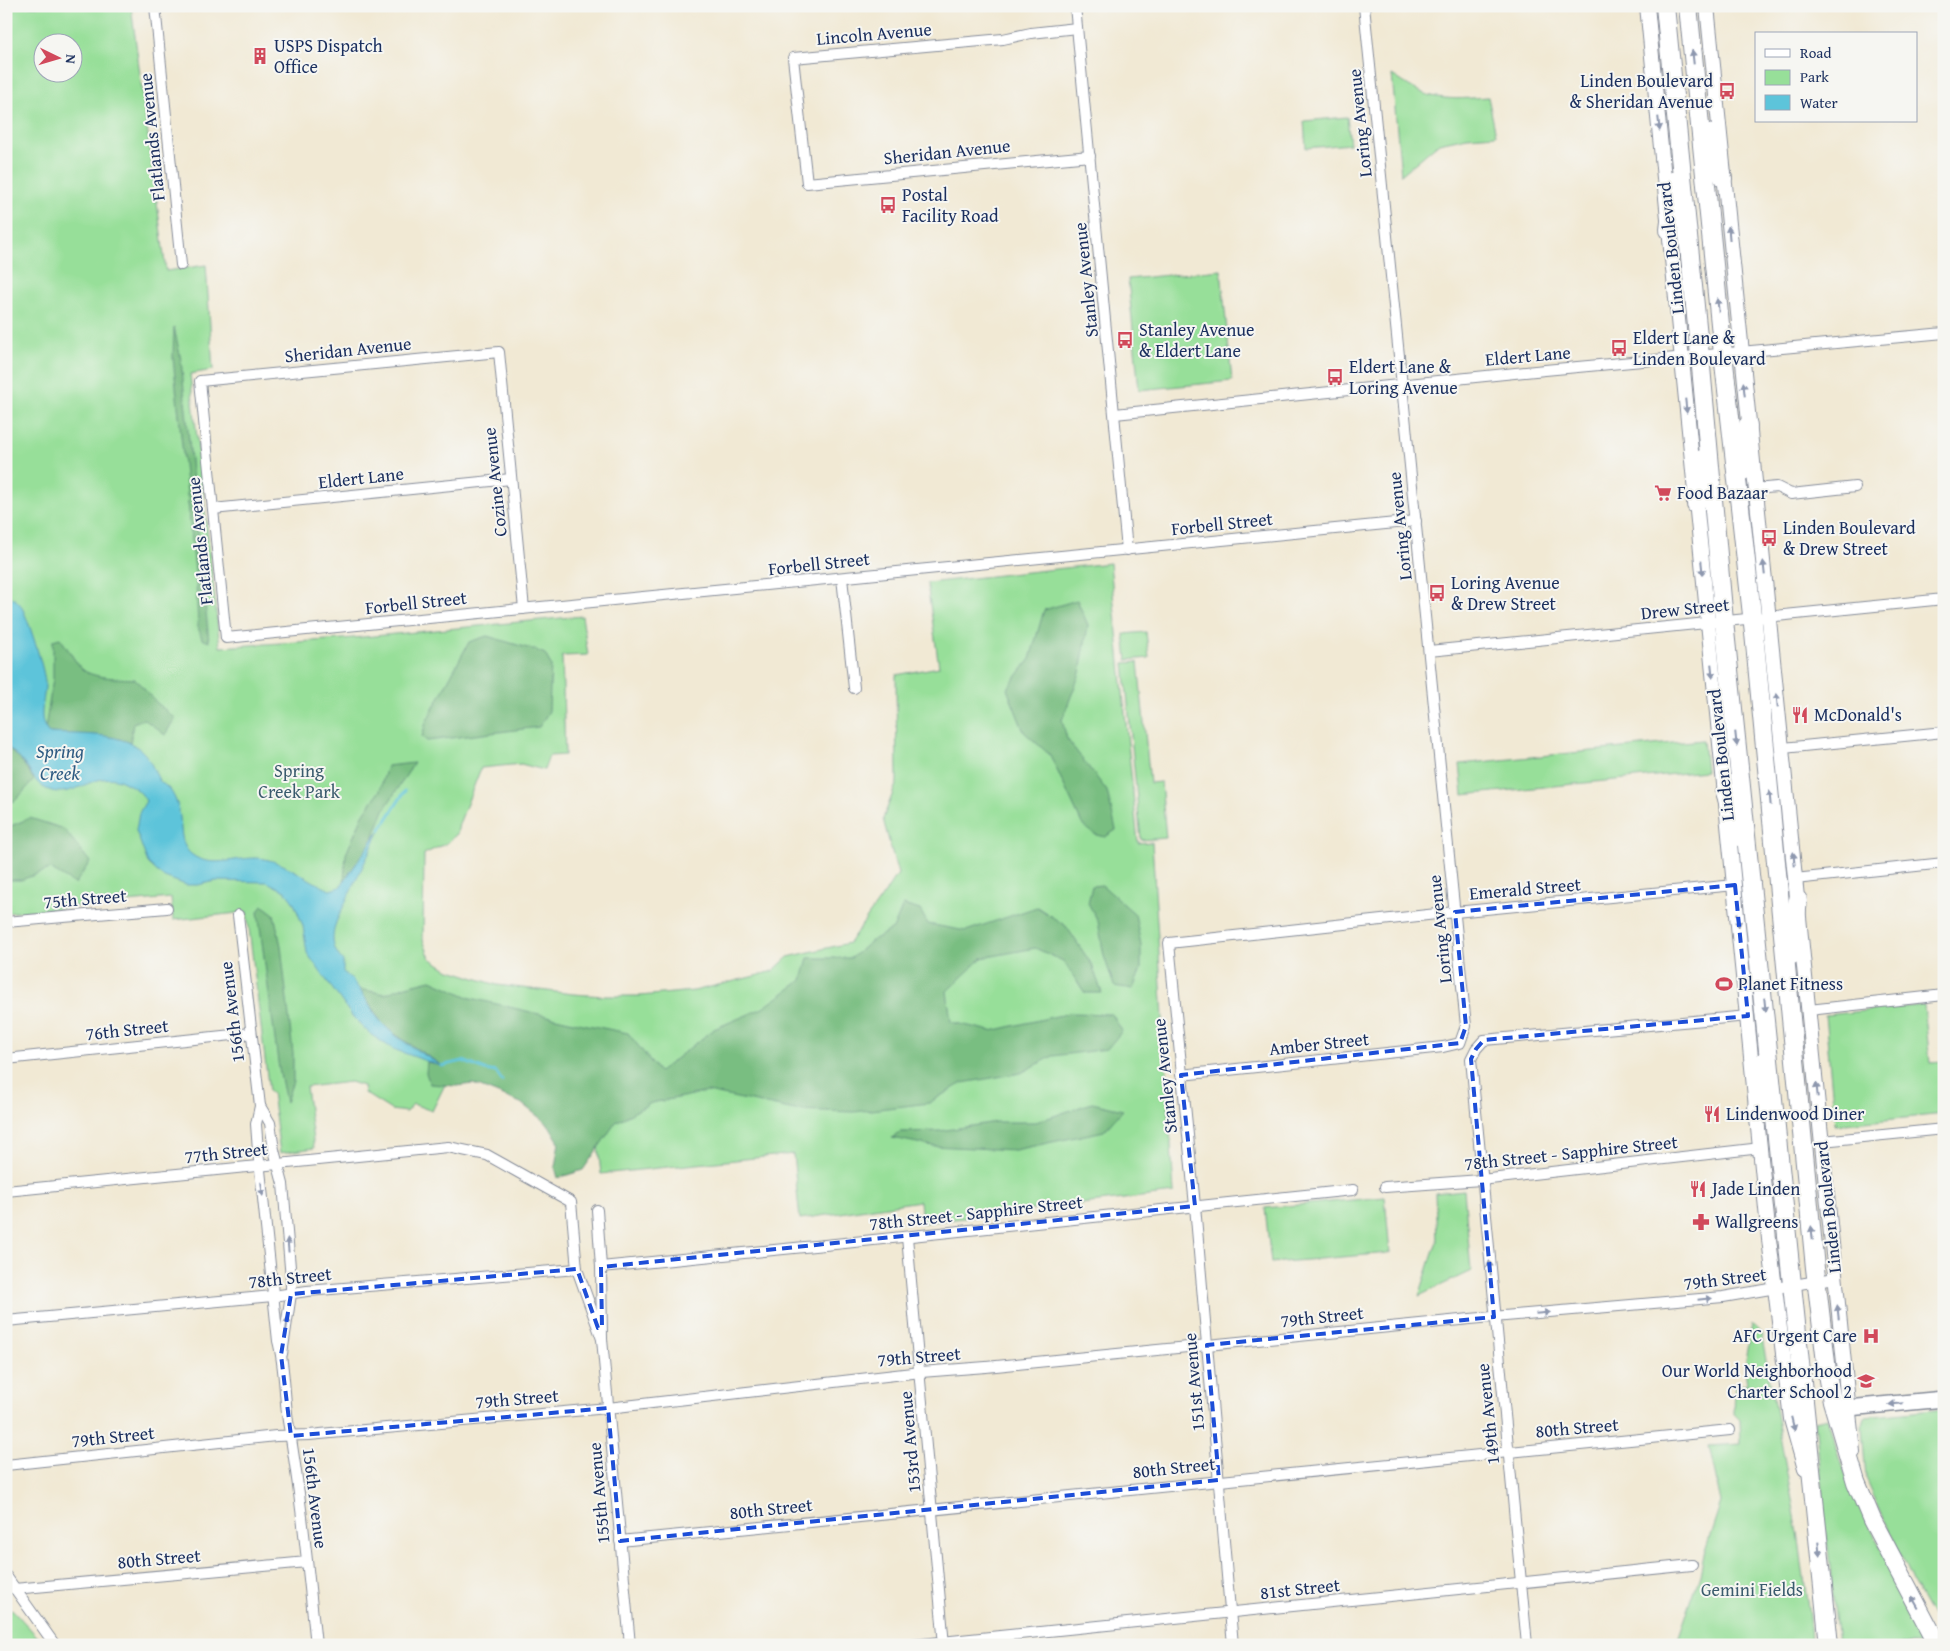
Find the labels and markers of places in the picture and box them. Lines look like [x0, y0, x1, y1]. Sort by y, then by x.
place label: USPS Dispatch Office [274, 32, 383, 80]
building icon: USPS Dispatch Office [250, 46, 270, 66]
place label: Linden Boulevard & Sheridan Avenue [1570, 67, 1713, 115]
bus stop icon: Linden Boulevard & Sheridan Avenue [1717, 81, 1737, 101]
place label: Postal Facility Road [902, 181, 999, 229]
bus stop icon: Postal Facility Road [878, 195, 898, 215]
place label: Stanley Avenue & Eldert Lane [1139, 316, 1255, 364]
place label: Eldert Lane & Linden Boulevard [1633, 324, 1766, 372]
bus stop icon: Stanley Avenue & Eldert Lane [1115, 330, 1135, 350]
bus stop icon: Eldert Lane & Linden Boulevard [1609, 338, 1629, 358]
place label: Eldert Lane & Loring Avenue [1349, 353, 1458, 401]
bus stop icon: Eldert Lane & Loring Avenue [1325, 367, 1345, 387]
place label: Food Bazaar [1677, 479, 1769, 506]
supermarket icon: Food Bazaar [1653, 483, 1673, 503]
place label: Linden Boulevard & Drew Street [1783, 514, 1916, 562]
bus stop icon: Linden Boulevard & Drew Street [1759, 528, 1779, 548]
place label: Loring Avenue & Drew Street [1451, 569, 1560, 617]
bus stop icon: Loring Avenue & Drew Street [1427, 583, 1447, 603]
place label: McDonald's [1814, 701, 1902, 728]
restaurant icon: McDonald's [1790, 705, 1810, 725]
place label: Planet Fitness [1738, 970, 1843, 997]
sports icon: Planet Fitness [1714, 974, 1734, 994]
place label: Lindenwood Diner [1726, 1100, 1865, 1127]
restaurant icon: Lindenwood Diner [1702, 1104, 1722, 1124]
place label: Jade Linden [1710, 1175, 1800, 1202]
restaurant icon: Jade Linden [1688, 1179, 1708, 1199]
place label: Wallgreens [1715, 1208, 1798, 1235]
pharmacy icon: Wallgreens [1691, 1212, 1711, 1232]
place label: AFC Urgent Care [1733, 1322, 1857, 1349]
hospital icon: AFC Urgent Care [1861, 1326, 1881, 1346]
place label: Our World Neighborhood Charter School 2 [1662, 1357, 1852, 1405]
school or university icon: Our World Neighborhood Charter School 2 [1856, 1371, 1876, 1391]

